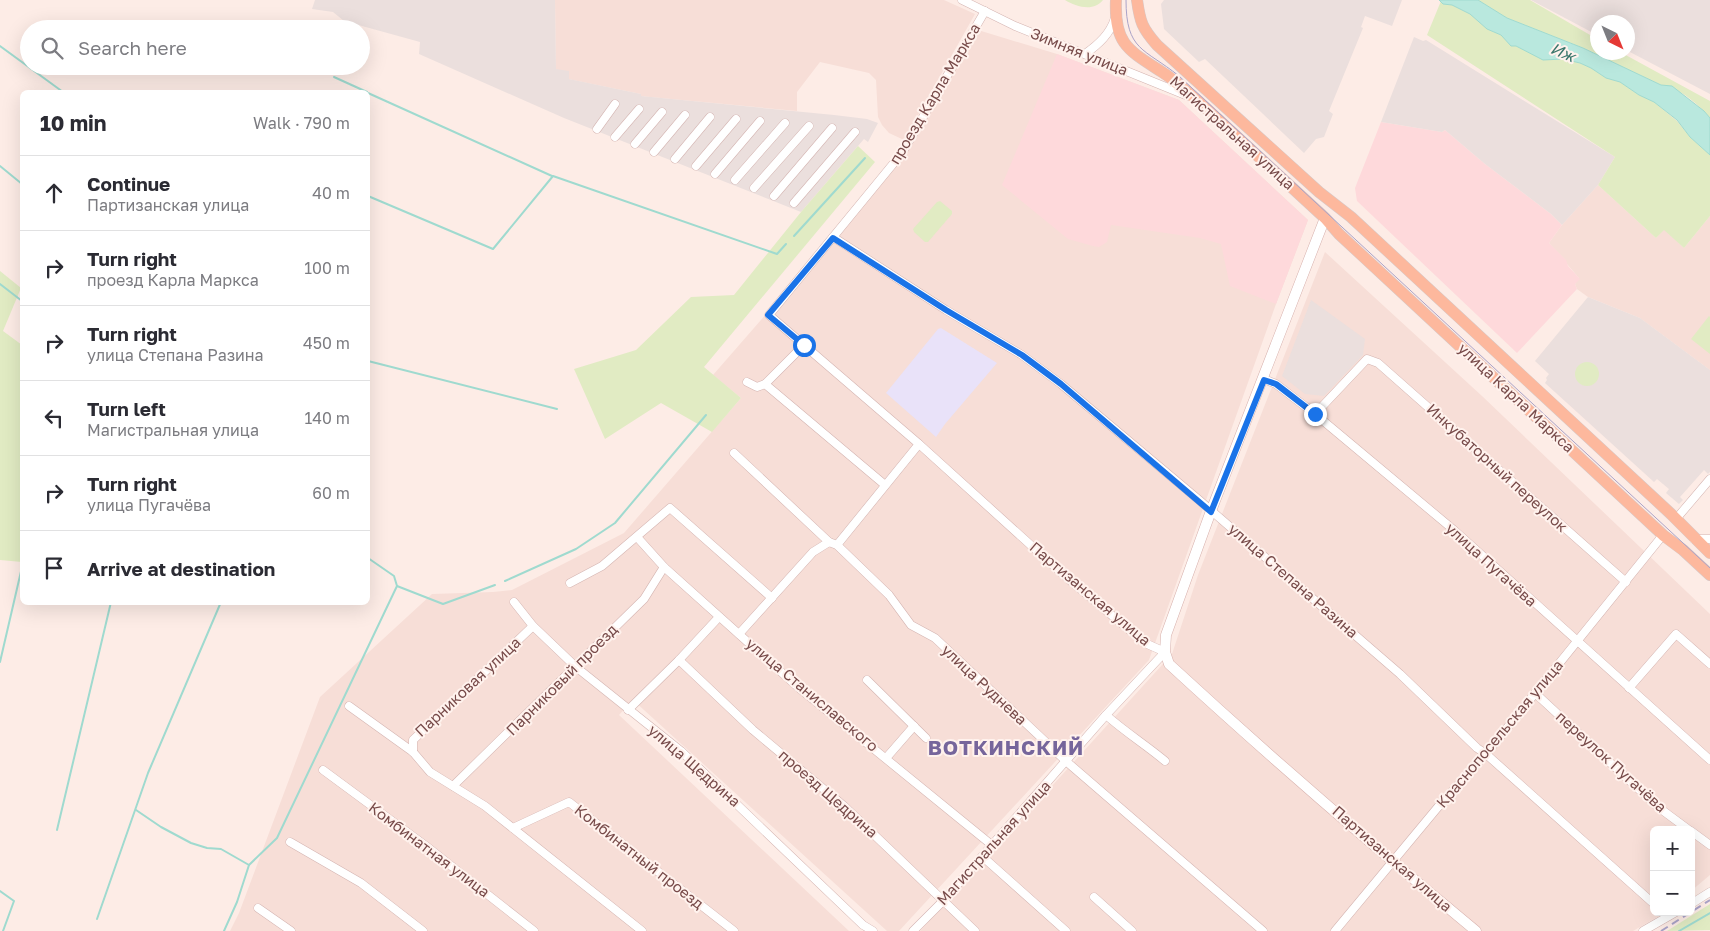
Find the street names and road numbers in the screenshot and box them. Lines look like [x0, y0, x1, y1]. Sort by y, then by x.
street label: проезд Карла Маркса [885, 20, 983, 167]
street label: Зимняя улица [1028, 23, 1131, 79]
street label: Магистральная улица [1167, 72, 1299, 193]
street label: улица Карла Маркса [1455, 339, 1578, 456]
street label: Инкубаторный переулок [1424, 399, 1572, 535]
street label: улица Степана Разина [1225, 519, 1362, 641]
street label: улица Пугачёва [1442, 519, 1541, 610]
street label: Партизанская улица [1027, 537, 1155, 649]
street label: Парниковый проезд [502, 620, 621, 739]
street label: Парниковая улица [411, 633, 524, 740]
street label: улица Станиславского [743, 634, 882, 755]
street label: улица Руднева [938, 640, 1031, 728]
street label: Краснопосельская улица [1432, 656, 1566, 811]
street label: переулок Пугачёва [1553, 707, 1671, 816]
street label: улица Щедрина [645, 720, 744, 810]
street label: проезд Щедрина [776, 745, 882, 841]
street label: Магистральная улица [933, 776, 1054, 908]
street label: Комбинатная улица [366, 798, 494, 901]
street label: Комбинатный проезд [572, 800, 708, 912]
street label: Партизанская улица [1329, 802, 1456, 915]

